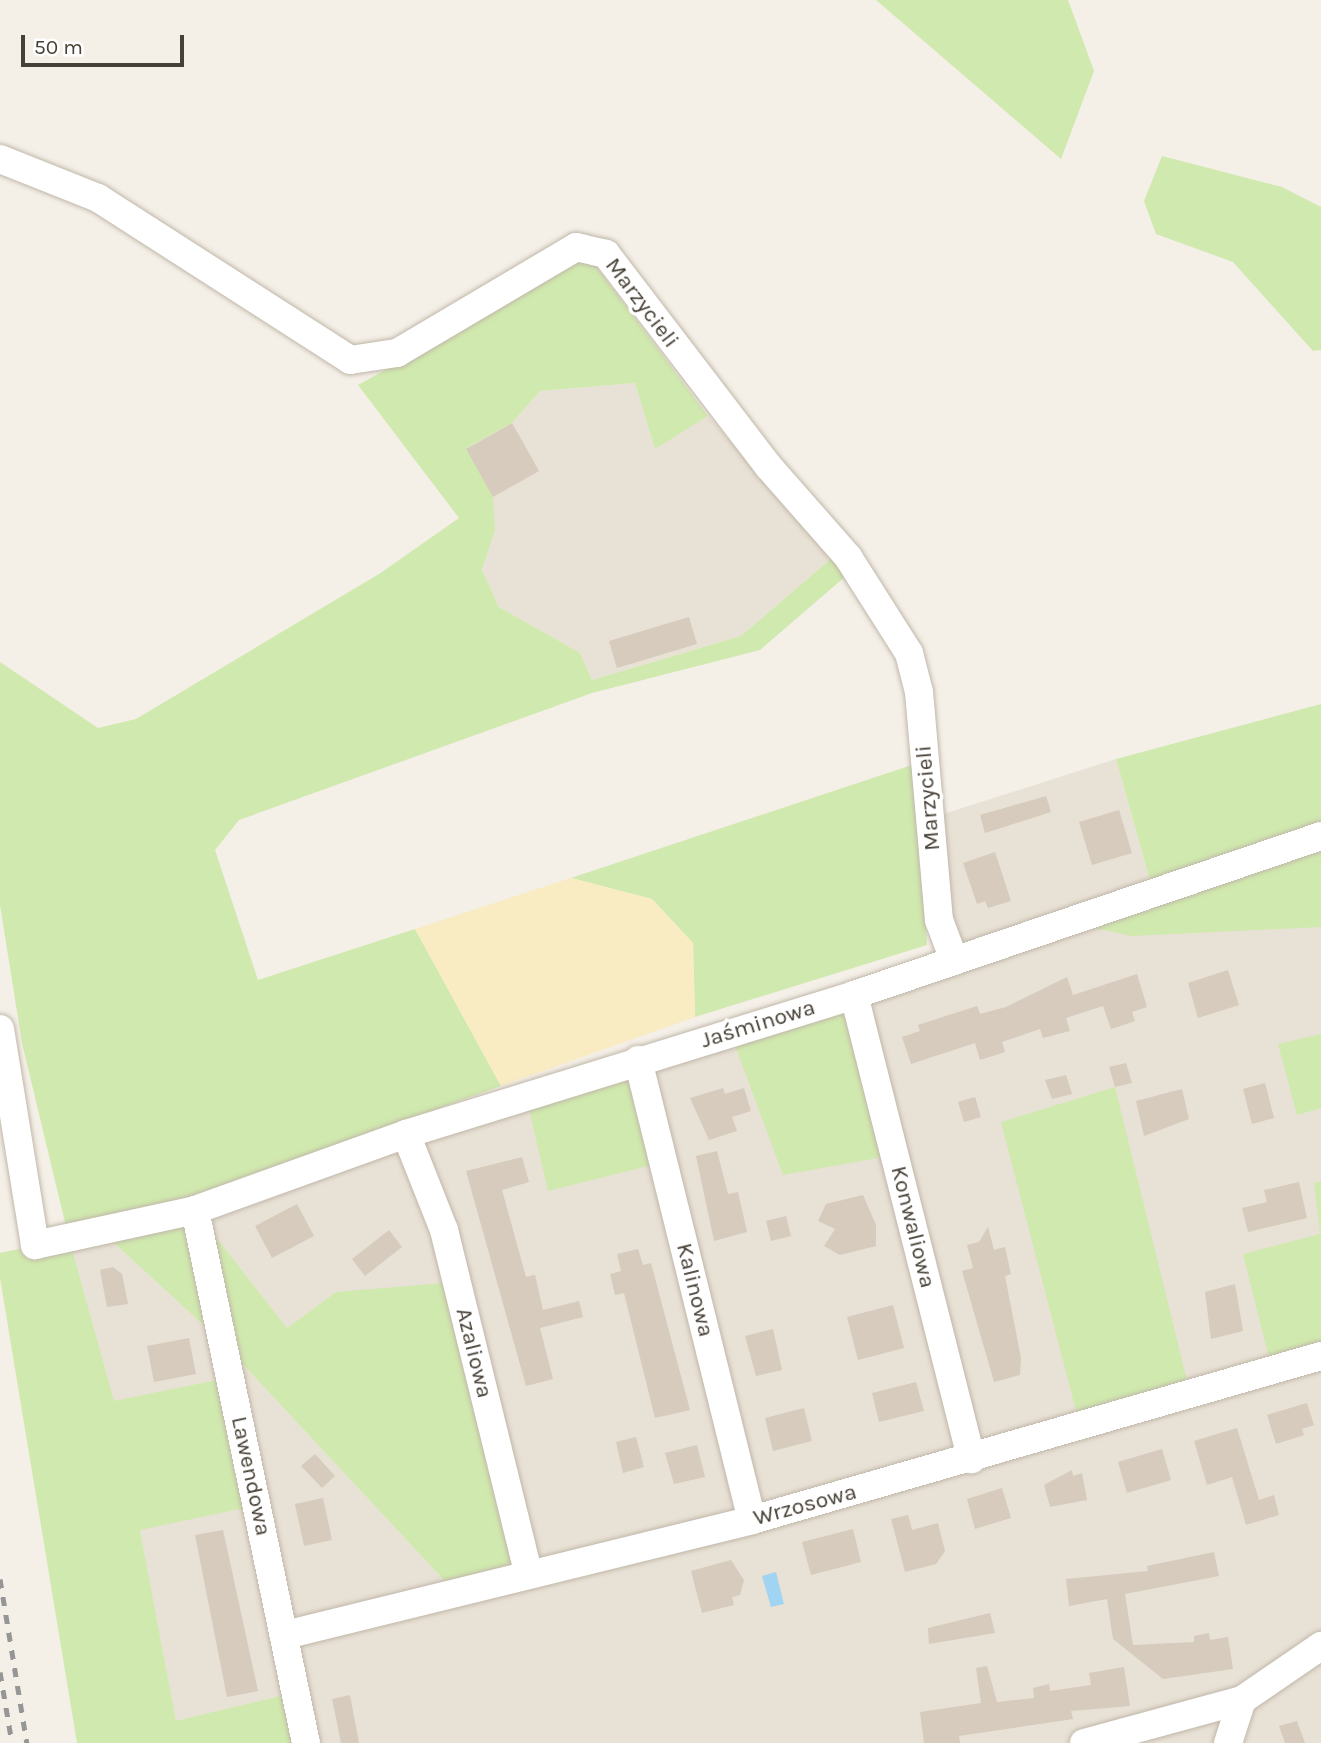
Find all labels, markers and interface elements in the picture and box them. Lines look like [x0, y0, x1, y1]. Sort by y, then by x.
scale bar [24, 21, 187, 65]
text: 50 m [34, 35, 83, 59]
street label: Marzycieli [599, 252, 685, 354]
street label: Marzycieli [910, 744, 946, 852]
street label: Jaśminowa [697, 994, 819, 1054]
street label: Konwaliowa [884, 1163, 942, 1291]
street label: Kalinowa [670, 1240, 720, 1340]
street label: Azaliowa [449, 1305, 499, 1401]
street label: Lawendowa [225, 1414, 277, 1538]
street label: Wrzosowa [750, 1478, 860, 1532]

